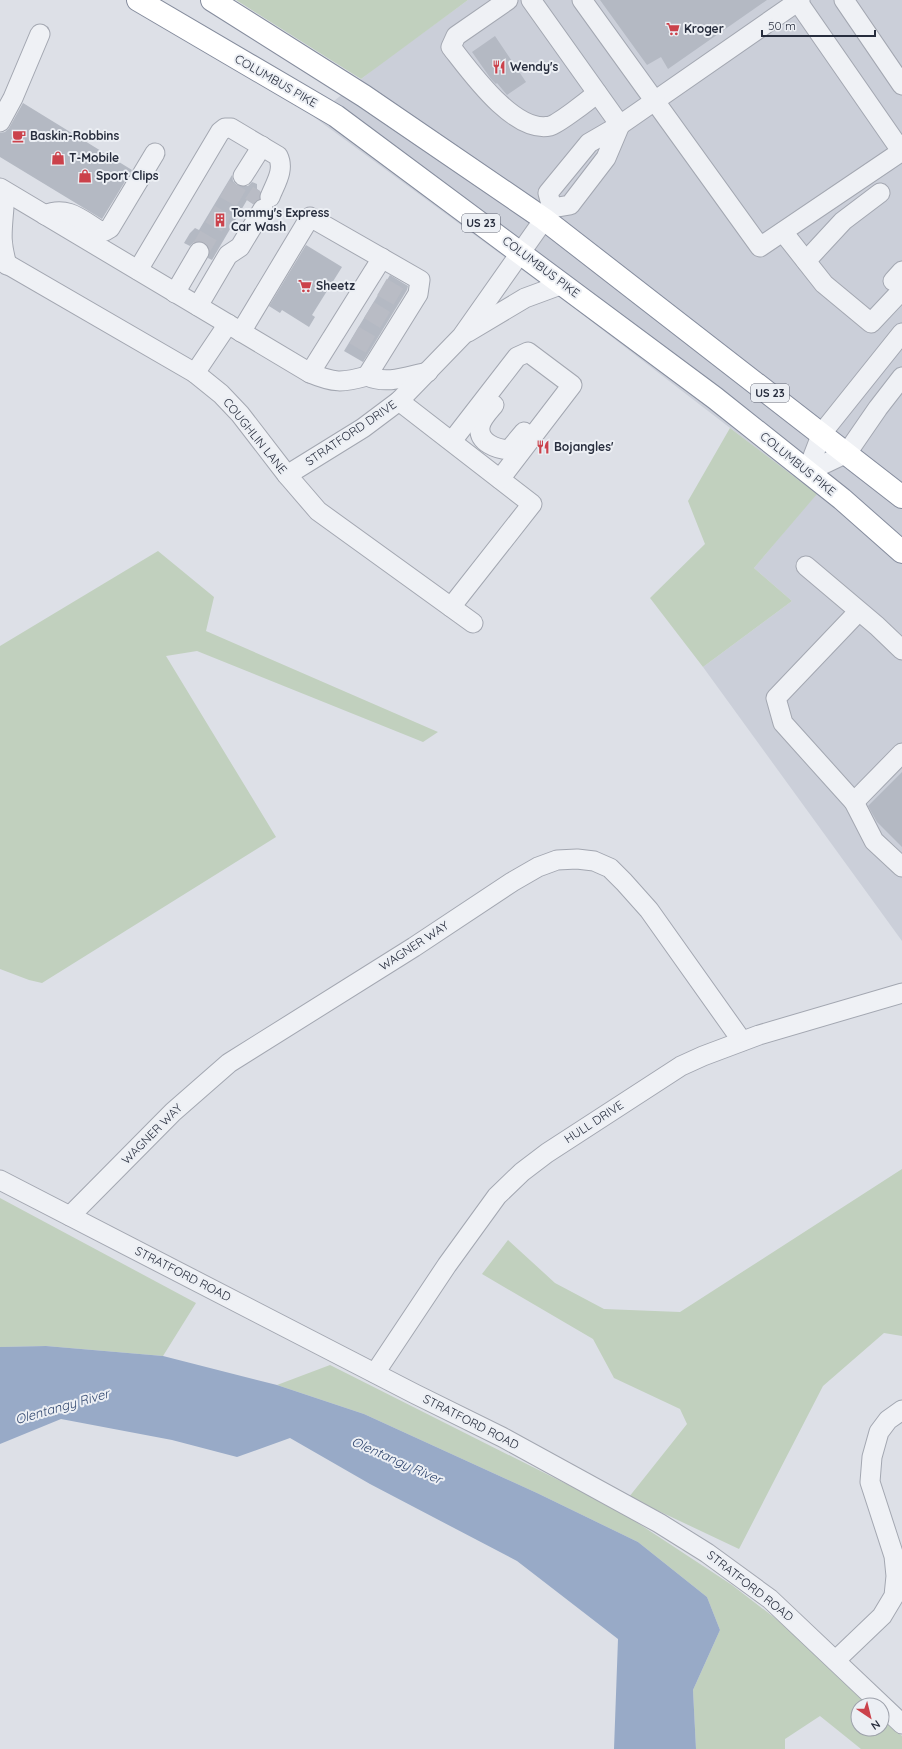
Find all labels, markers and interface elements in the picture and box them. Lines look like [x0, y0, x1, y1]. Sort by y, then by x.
scale bar [762, 12, 875, 38]
text: 50 m [768, 18, 796, 33]
supermarket icon: Kroger [665, 21, 681, 37]
place label: Kroger [684, 21, 724, 36]
street label: COLUMBUS PIKE [232, 51, 320, 110]
restaurant icon: Wendy's [491, 59, 507, 75]
place label: Wendy's [510, 59, 558, 74]
cafe icon: Baskin-Robbins [11, 128, 27, 144]
place label: Baskin-Robbins [30, 128, 119, 143]
shop icon: T-Mobile [50, 150, 66, 166]
place label: T-Mobile [69, 150, 119, 165]
shop icon: Sport Clips [77, 168, 93, 184]
place label: Sport Clips [96, 168, 159, 183]
place label: Tommy's Express Car Wash [231, 205, 329, 234]
building icon: Tommy's Express Car Wash [212, 212, 228, 228]
road number: US 23 [462, 214, 500, 232]
street label: COLUMBUS PIKE [500, 233, 583, 301]
supermarket icon: Sheetz [297, 278, 313, 294]
place label: Sheetz [316, 278, 355, 293]
road number: US 23 [751, 384, 789, 402]
street label: COUGHLIN LANE [220, 395, 291, 477]
street label: STRATFORD DRIVE [302, 396, 399, 469]
street label: COLUMBUS PIKE [757, 429, 839, 499]
restaurant icon: Bojangles' [535, 439, 551, 455]
place label: Bojangles' [554, 439, 614, 454]
street label: WAGNER WAY [376, 917, 451, 974]
street label: HULL DRIVE [561, 1097, 626, 1146]
street label: WAGNER WAY [118, 1100, 185, 1167]
street label: STRATFORD ROAD [133, 1243, 234, 1304]
water label: Olentangy River [13, 1384, 113, 1427]
street label: STRATFORD ROAD [421, 1391, 522, 1452]
water label: Olentangy River [349, 1433, 446, 1488]
street label: STRATFORD ROAD [704, 1547, 797, 1624]
north arrow [850, 1697, 890, 1737]
text: N [868, 1717, 883, 1733]

